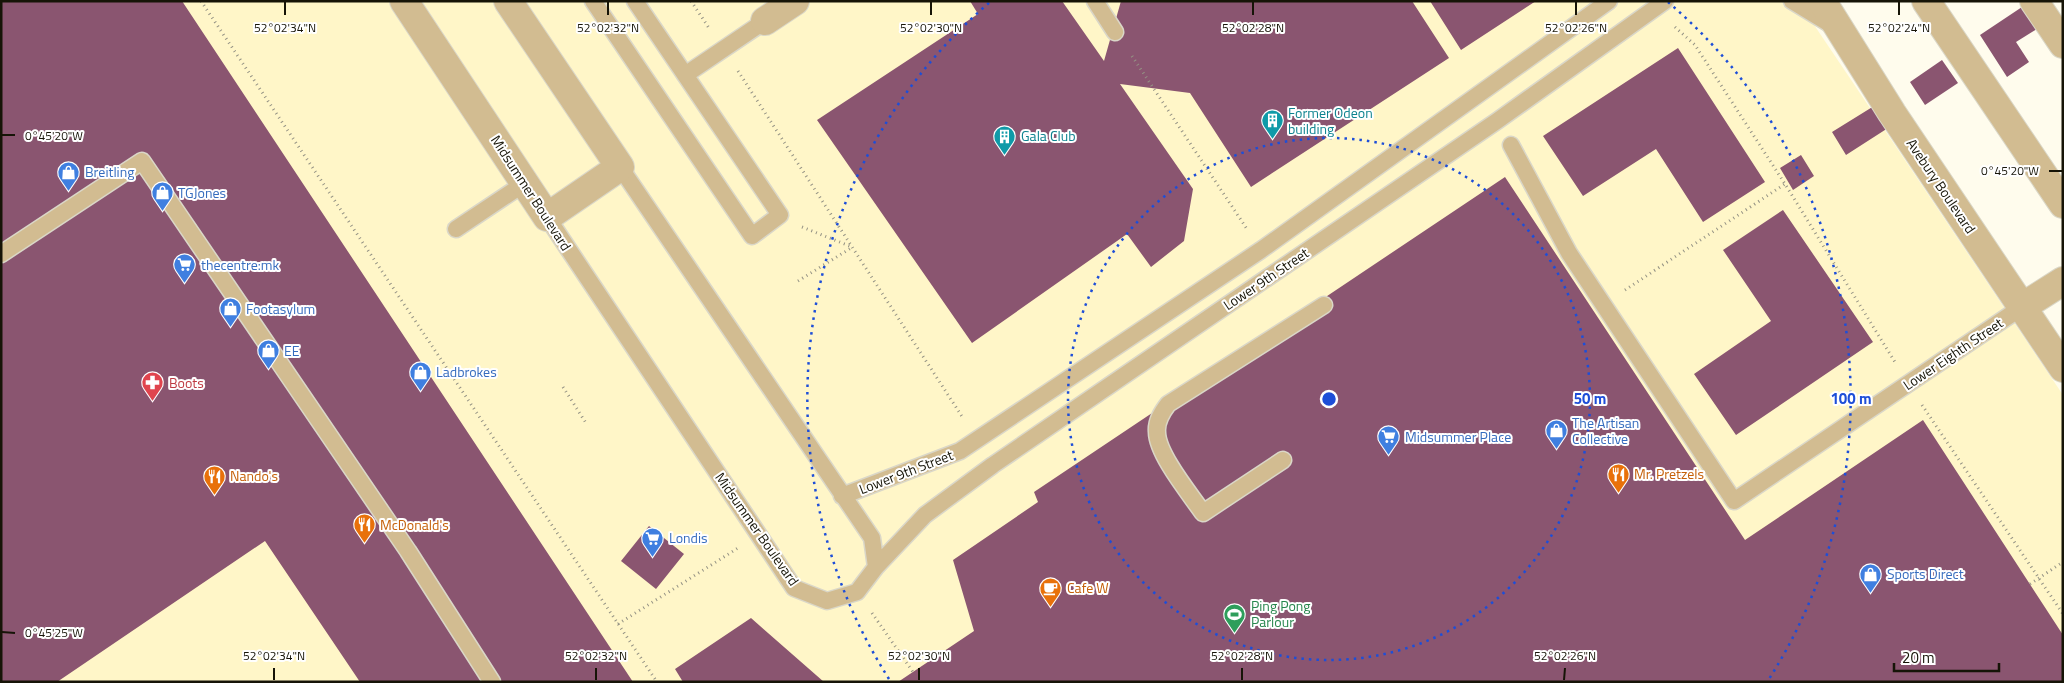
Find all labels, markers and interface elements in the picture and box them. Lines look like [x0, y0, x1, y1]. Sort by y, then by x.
text: 52°02'34"N [254, 18, 316, 37]
text: 52°02'32"N [577, 18, 639, 37]
text: 52°02'30"N [900, 18, 962, 37]
text: 52°02'28"N [1222, 18, 1284, 37]
text: 52°02'26"N [1545, 18, 1607, 37]
text: 52°02'24"N [1868, 18, 1930, 37]
place label: Former Odeon building [1288, 102, 1373, 139]
building icon: Former Odeon building [1260, 109, 1284, 140]
building icon: Gala Club [993, 124, 1017, 155]
place label: Gala Club [1021, 125, 1076, 146]
text: 0°45'20"W [25, 126, 83, 145]
street label: Midsummer Boulevard [486, 131, 577, 255]
street label: Avebury Boulevard [1902, 134, 1981, 237]
shop icon: Breitling [57, 160, 81, 191]
place label: Breitling [85, 161, 134, 182]
text: 0°45'20"W [1981, 161, 2039, 180]
shop icon: TGJones [150, 181, 174, 212]
place label: TGJones [178, 182, 226, 203]
street label: Lower 9th Street [1219, 242, 1313, 315]
supermarket icon: thecentre:mk [173, 253, 197, 284]
place label: thecentre:mk [201, 254, 279, 275]
shop icon: Footasylum [218, 297, 242, 328]
place label: Footasylum [246, 298, 315, 319]
street label: Lower Eighth Street [1898, 312, 2007, 395]
shop icon: EE [256, 339, 280, 370]
place label: EE [284, 340, 300, 361]
shop icon: Ladbrokes [408, 360, 432, 391]
place label: Ladbrokes [436, 361, 497, 382]
pharmacy icon: Boots [141, 371, 165, 402]
place label: Boots [169, 372, 204, 393]
text: 50 m [1574, 387, 1606, 410]
text: 100 m [1830, 387, 1872, 410]
centre of rings [1320, 390, 1338, 408]
place label: The Artisan Collective [1572, 412, 1639, 449]
shop icon: The Artisan Collective [1544, 419, 1568, 450]
supermarket icon: Midsummer Place [1377, 425, 1401, 456]
place label: Midsummer Place [1405, 426, 1511, 447]
street label: Lower 9th Street [856, 444, 956, 499]
restaurant icon: Mr. Pretzels [1606, 462, 1630, 493]
place label: Mr. Pretzels [1634, 463, 1704, 484]
restaurant icon: Nando's [202, 464, 226, 495]
place label: Nando's [230, 465, 278, 486]
street label: Midsummer Boulevard [710, 468, 804, 590]
restaurant icon: McDonald's [352, 513, 376, 544]
place label: McDonald's [380, 514, 449, 535]
supermarket icon: Londis [641, 526, 665, 557]
place label: Londis [669, 527, 708, 548]
shop icon: Sports Direct [1859, 562, 1883, 593]
place label: Sports Direct [1887, 563, 1964, 584]
cafe icon: Cafe W [1039, 576, 1063, 607]
place label: Cafe W [1067, 577, 1109, 598]
place label: Ping Pong Parlour [1251, 595, 1311, 632]
sports icon: Ping Pong Parlour [1223, 602, 1247, 633]
text: 0°45'25"W [25, 623, 83, 642]
scale bar [1894, 640, 1999, 672]
text: 52°02'34"N [243, 646, 305, 665]
text: 52°02'32"N [565, 646, 627, 665]
text: 52°02'30"N [888, 646, 950, 665]
text: 52°02'28"N [1211, 646, 1273, 665]
text: 52°02'26"N [1534, 646, 1596, 665]
text: 20 m [1902, 646, 1935, 669]

